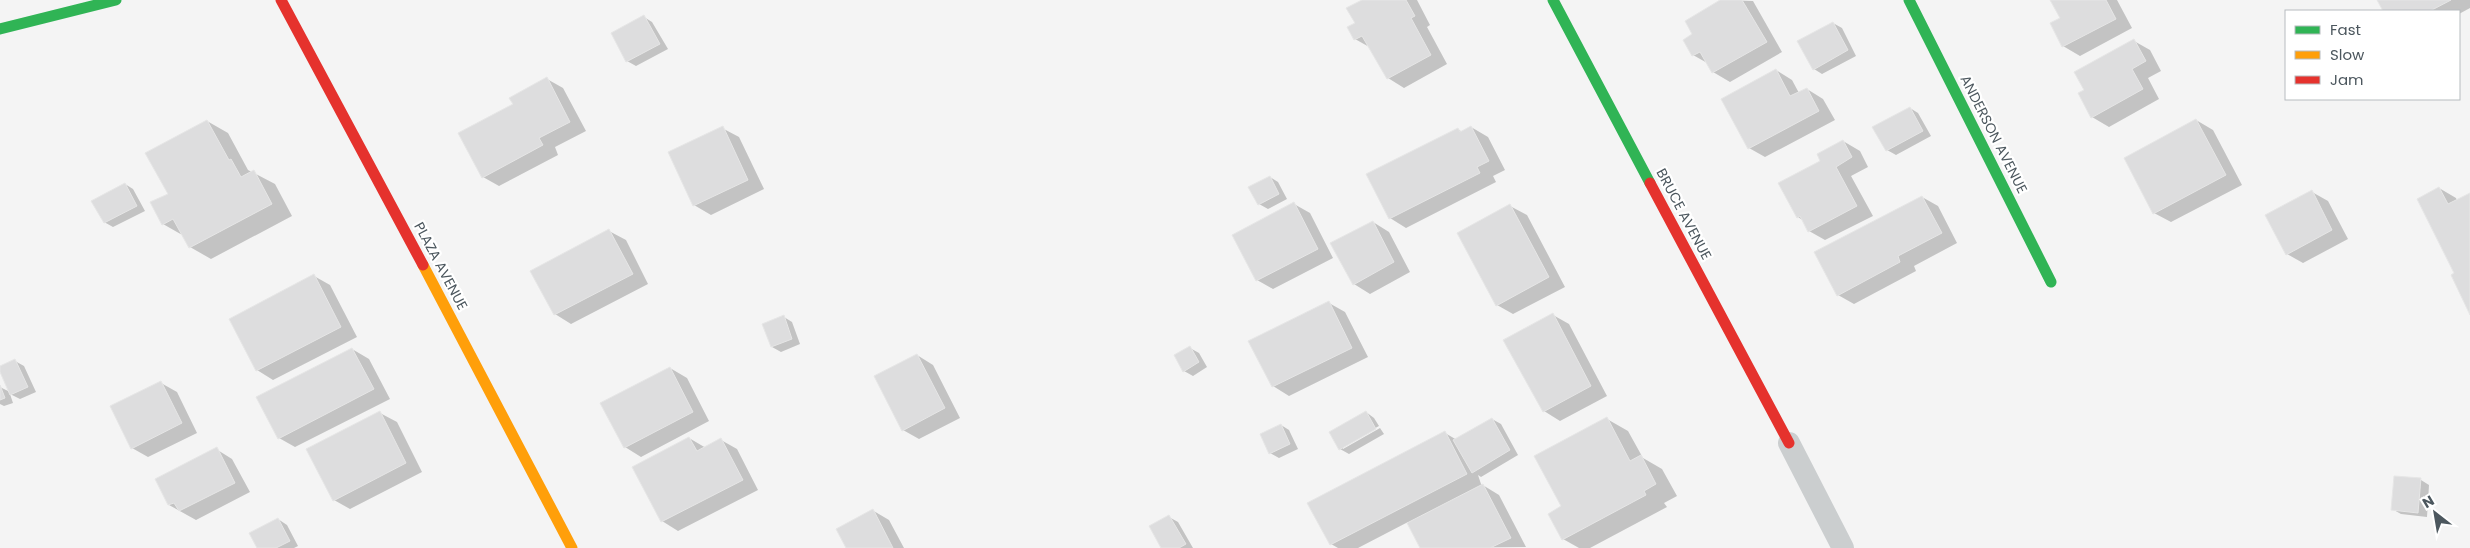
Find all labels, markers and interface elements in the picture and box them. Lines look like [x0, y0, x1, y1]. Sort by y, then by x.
legend [2285, 10, 2460, 100]
text: Fast [2330, 19, 2361, 40]
text: Slow [2330, 44, 2365, 65]
text: Jam [2330, 69, 2364, 90]
street label: ANDERSON AVENUE [1956, 71, 2032, 197]
street label: BRUCE AVENUE [1652, 165, 1716, 263]
street label: PLAZA AVENUE [409, 219, 473, 313]
north arrow [2410, 488, 2460, 538]
text: N [2419, 491, 2438, 513]

